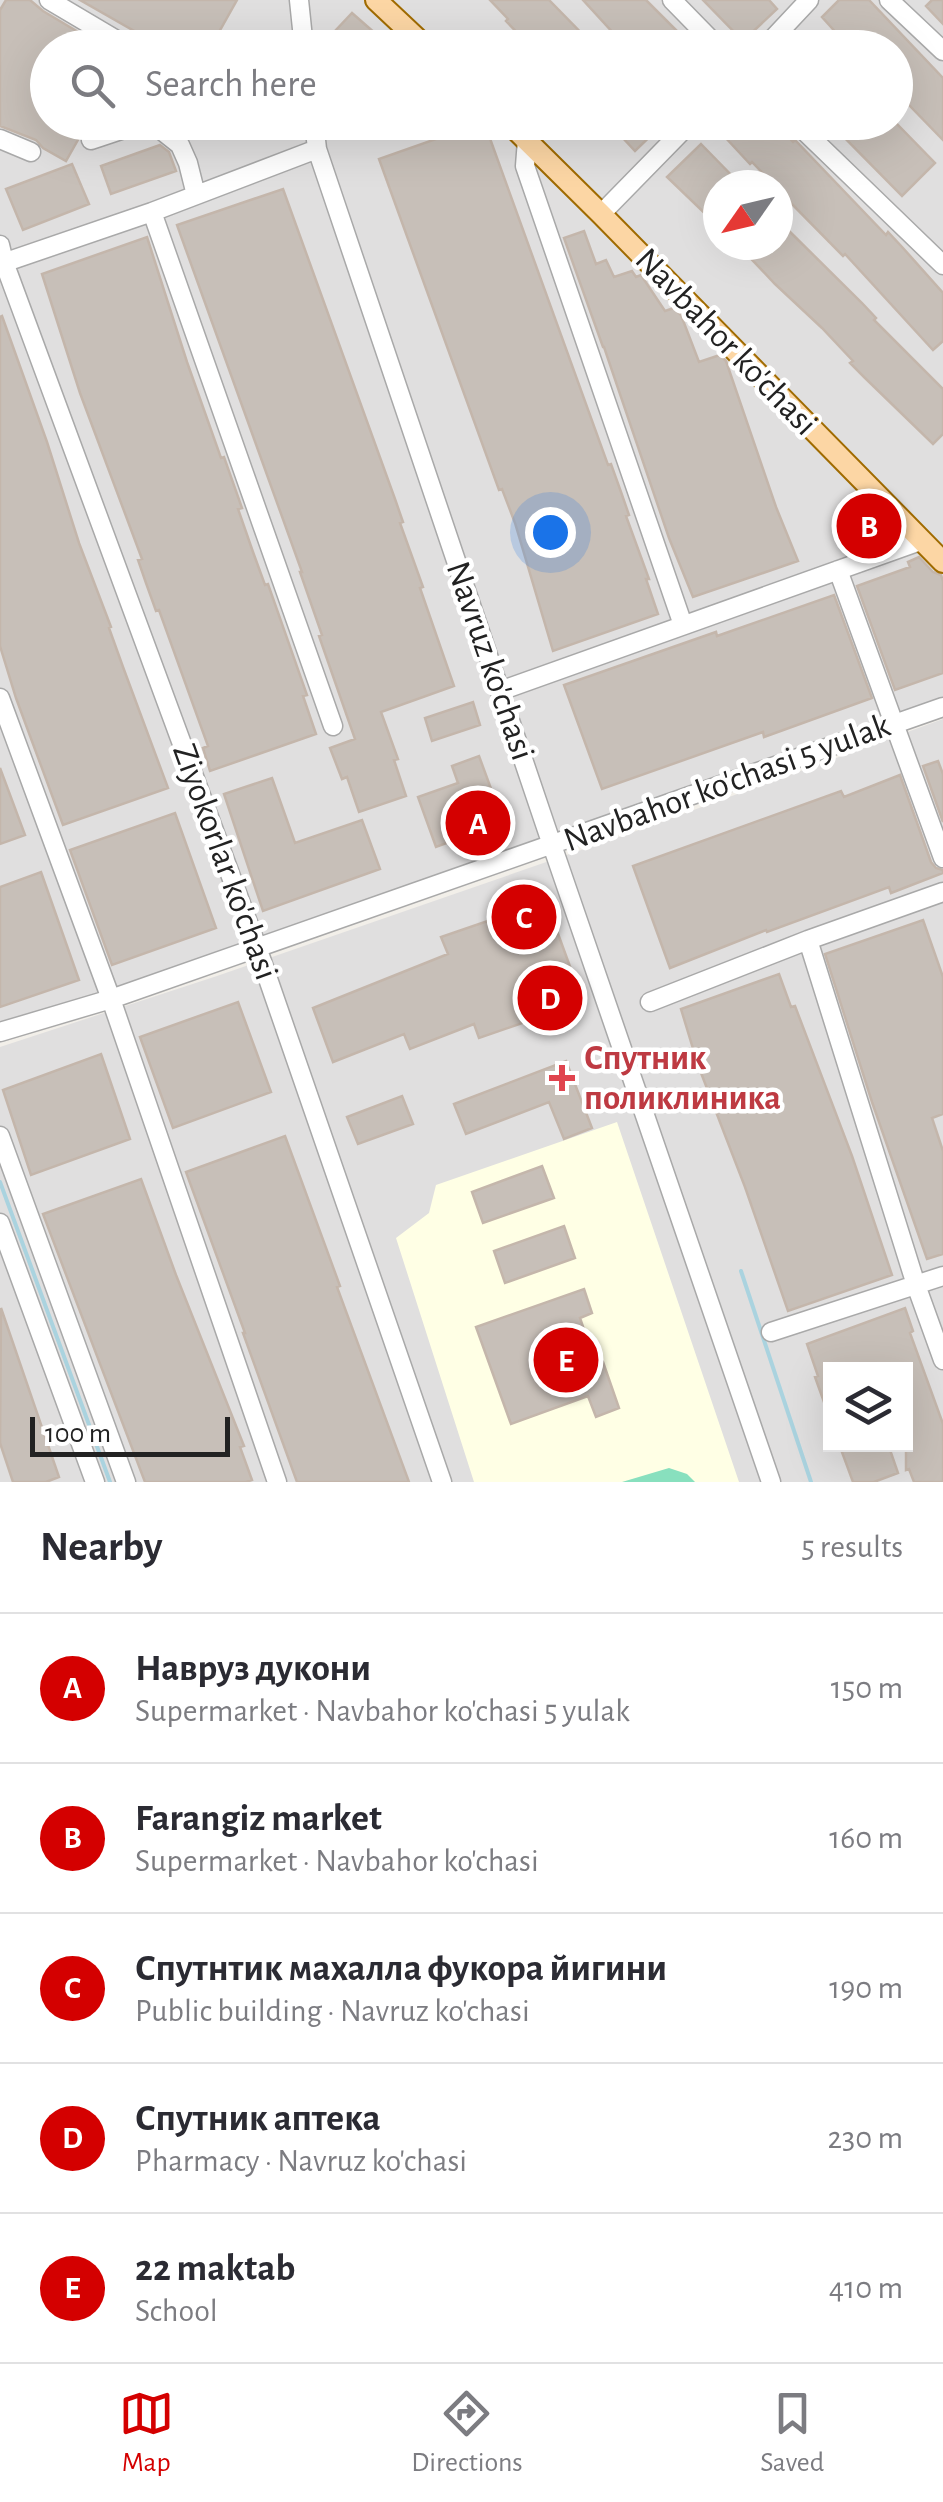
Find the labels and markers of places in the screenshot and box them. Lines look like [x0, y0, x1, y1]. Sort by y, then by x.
pin: B [836, 488, 902, 564]
pin: A [446, 786, 510, 860]
pin: C [492, 880, 556, 954]
pin: D [518, 960, 582, 1036]
place label: Спутник поликлиника [584, 1041, 781, 1116]
marker: Спутник поликлиника [549, 1065, 575, 1091]
pin: E [534, 1322, 598, 1398]

